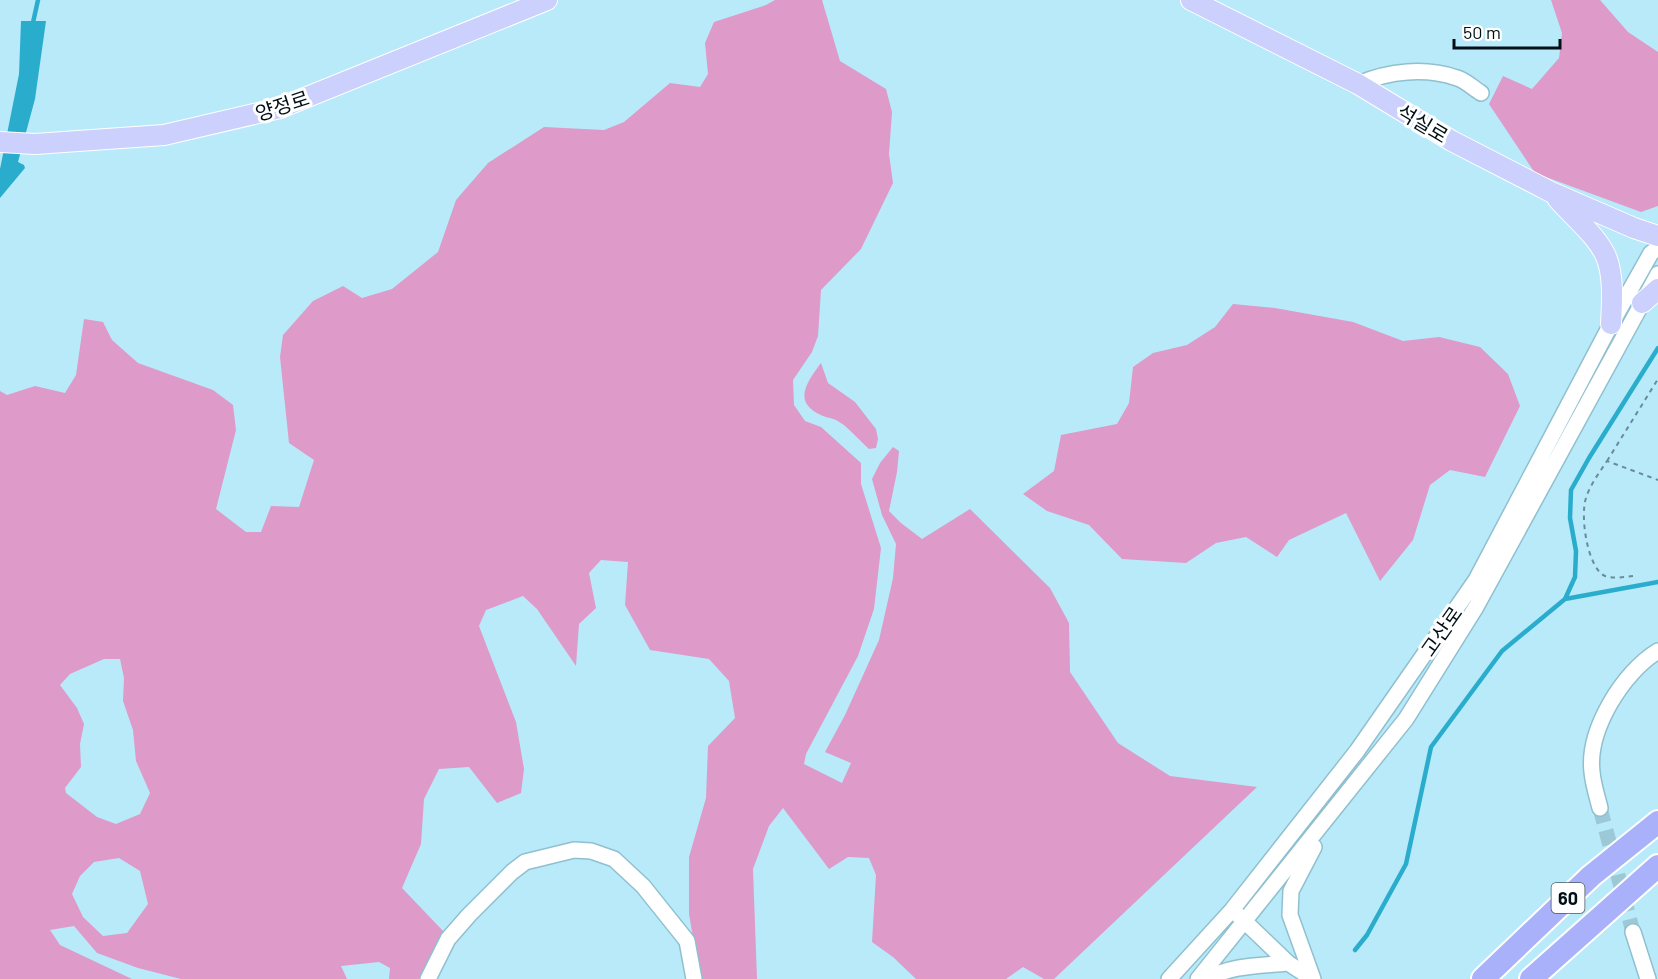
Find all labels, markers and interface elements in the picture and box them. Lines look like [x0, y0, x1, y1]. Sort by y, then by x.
scale bar [1454, 12, 1560, 50]
text: 50 m [1463, 21, 1501, 43]
street label: 양정로 [252, 85, 312, 125]
street label: 석실로 [1393, 98, 1453, 148]
street label: 고산로 [1415, 602, 1467, 660]
road number: 60 [1552, 883, 1584, 913]

